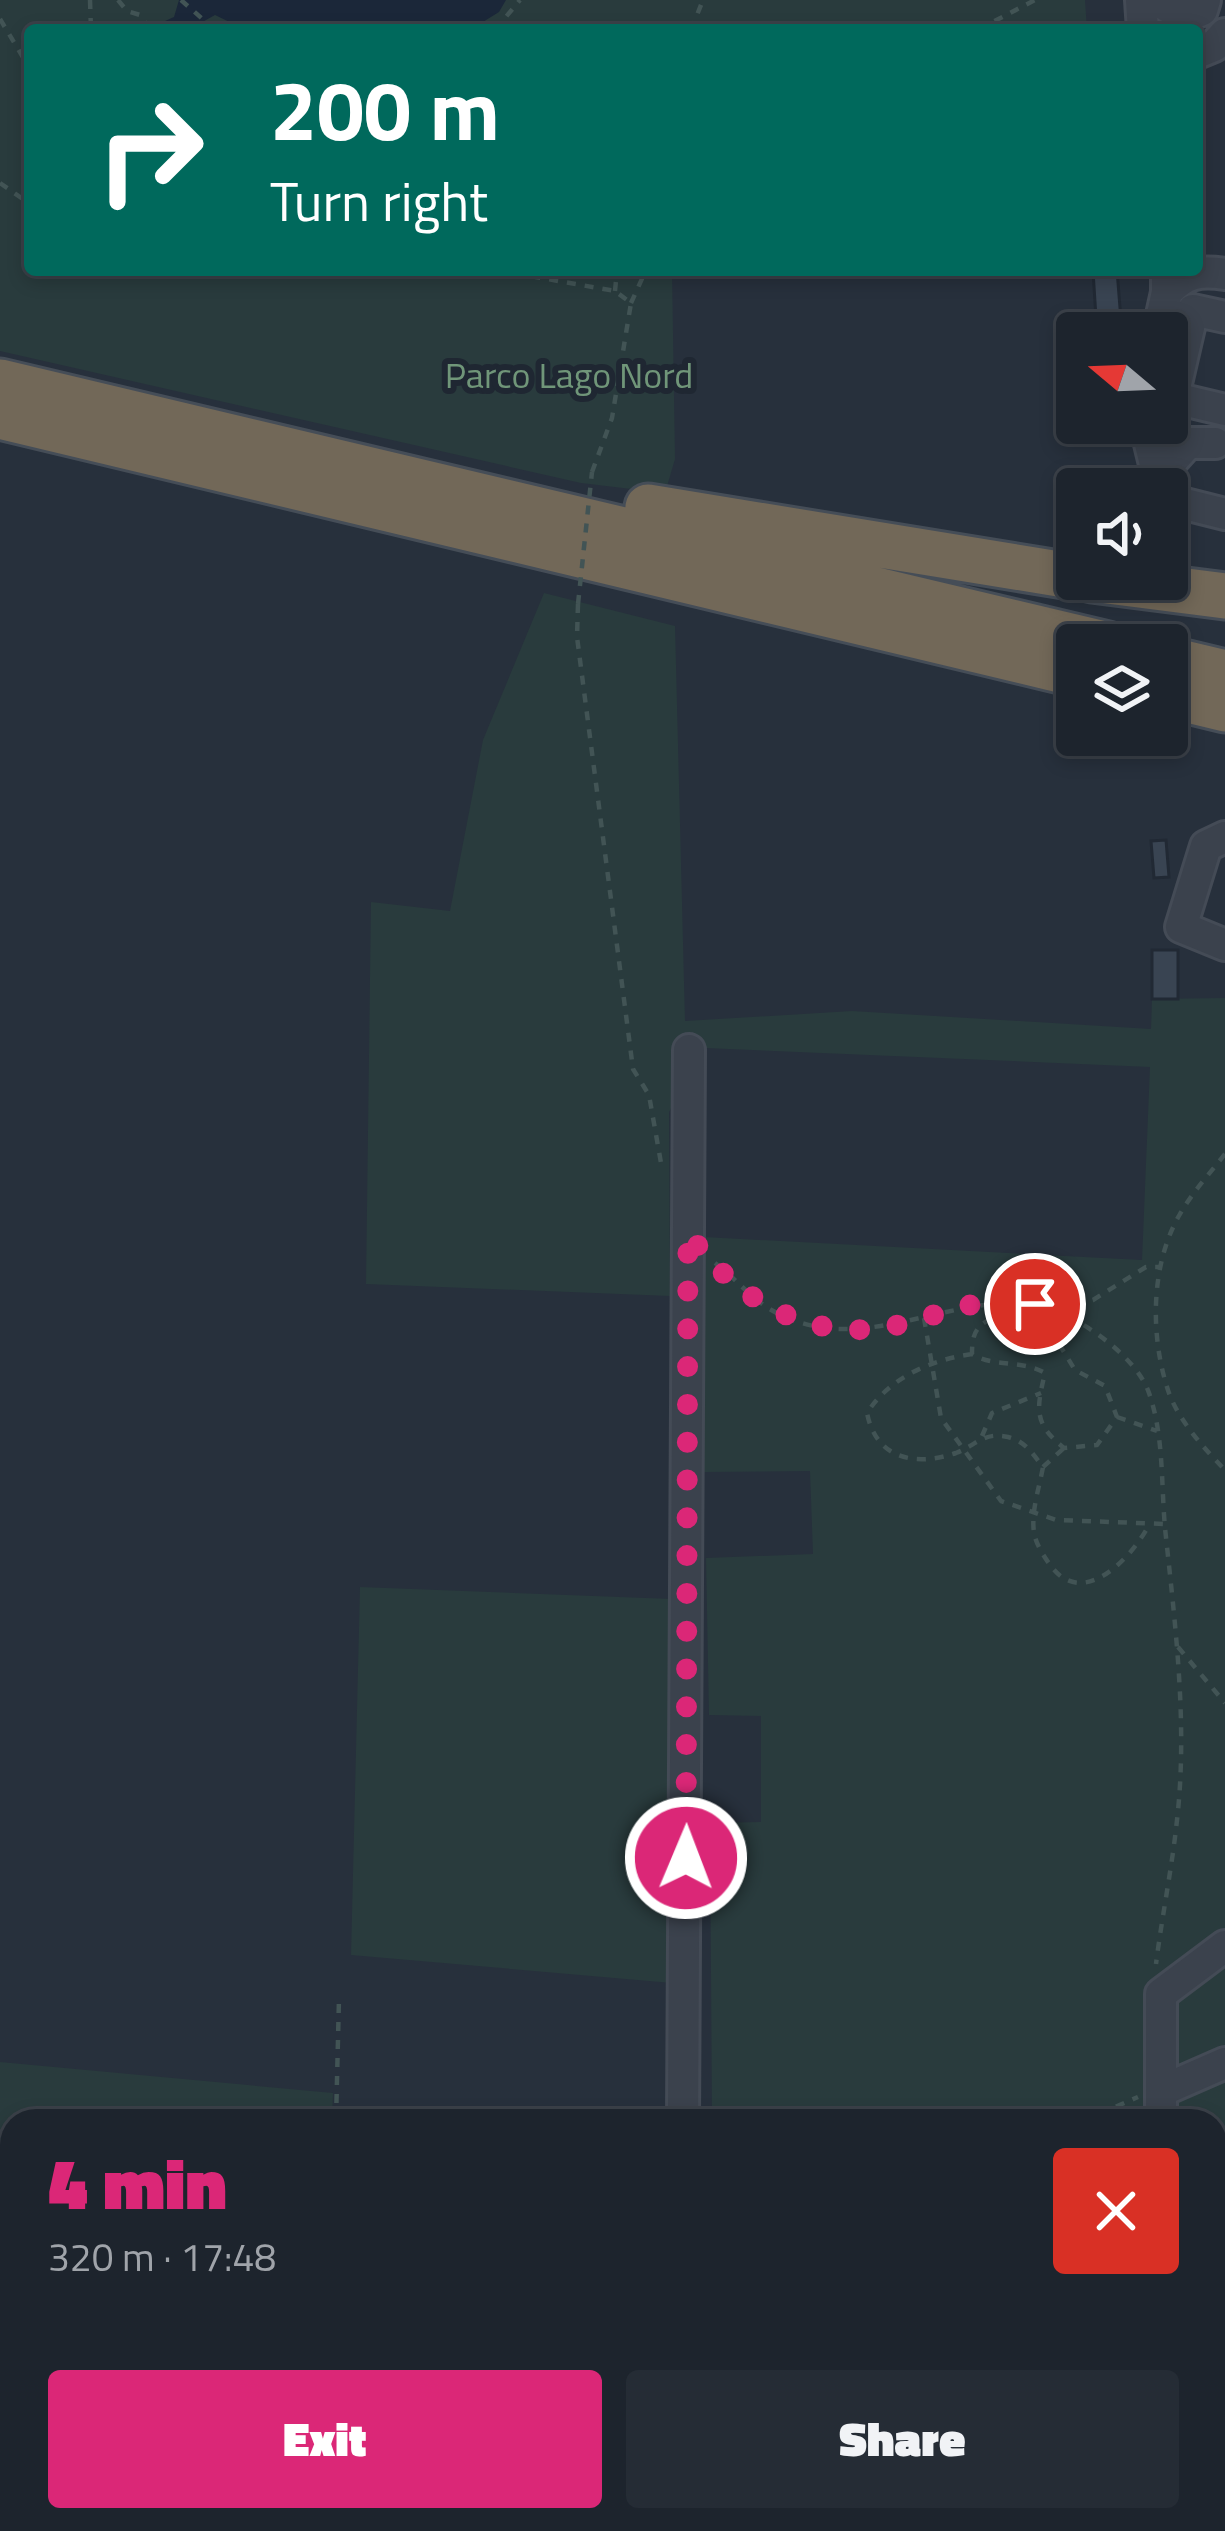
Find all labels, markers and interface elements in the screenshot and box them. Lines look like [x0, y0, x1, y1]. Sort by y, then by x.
text: 200 m [270, 45, 500, 173]
icon: right [72, 72, 228, 228]
text: Turn right [270, 160, 488, 242]
north arrow [1056, 312, 1188, 444]
map controls [1056, 312, 1188, 756]
park label: Parco Lago Nord [445, 347, 693, 402]
button: sound [1056, 468, 1188, 600]
button: layers [1056, 624, 1188, 756]
pin [984, 1253, 1086, 1355]
icon: arrive [1002, 1271, 1068, 1337]
position arrow [623, 1795, 749, 1921]
text: 4 min [48, 2127, 227, 2237]
button: close [1053, 2148, 1179, 2274]
text: 320 m · 17:48 [48, 2227, 276, 2286]
button: Exit [48, 2370, 602, 2508]
button: Share [626, 2370, 1179, 2508]

